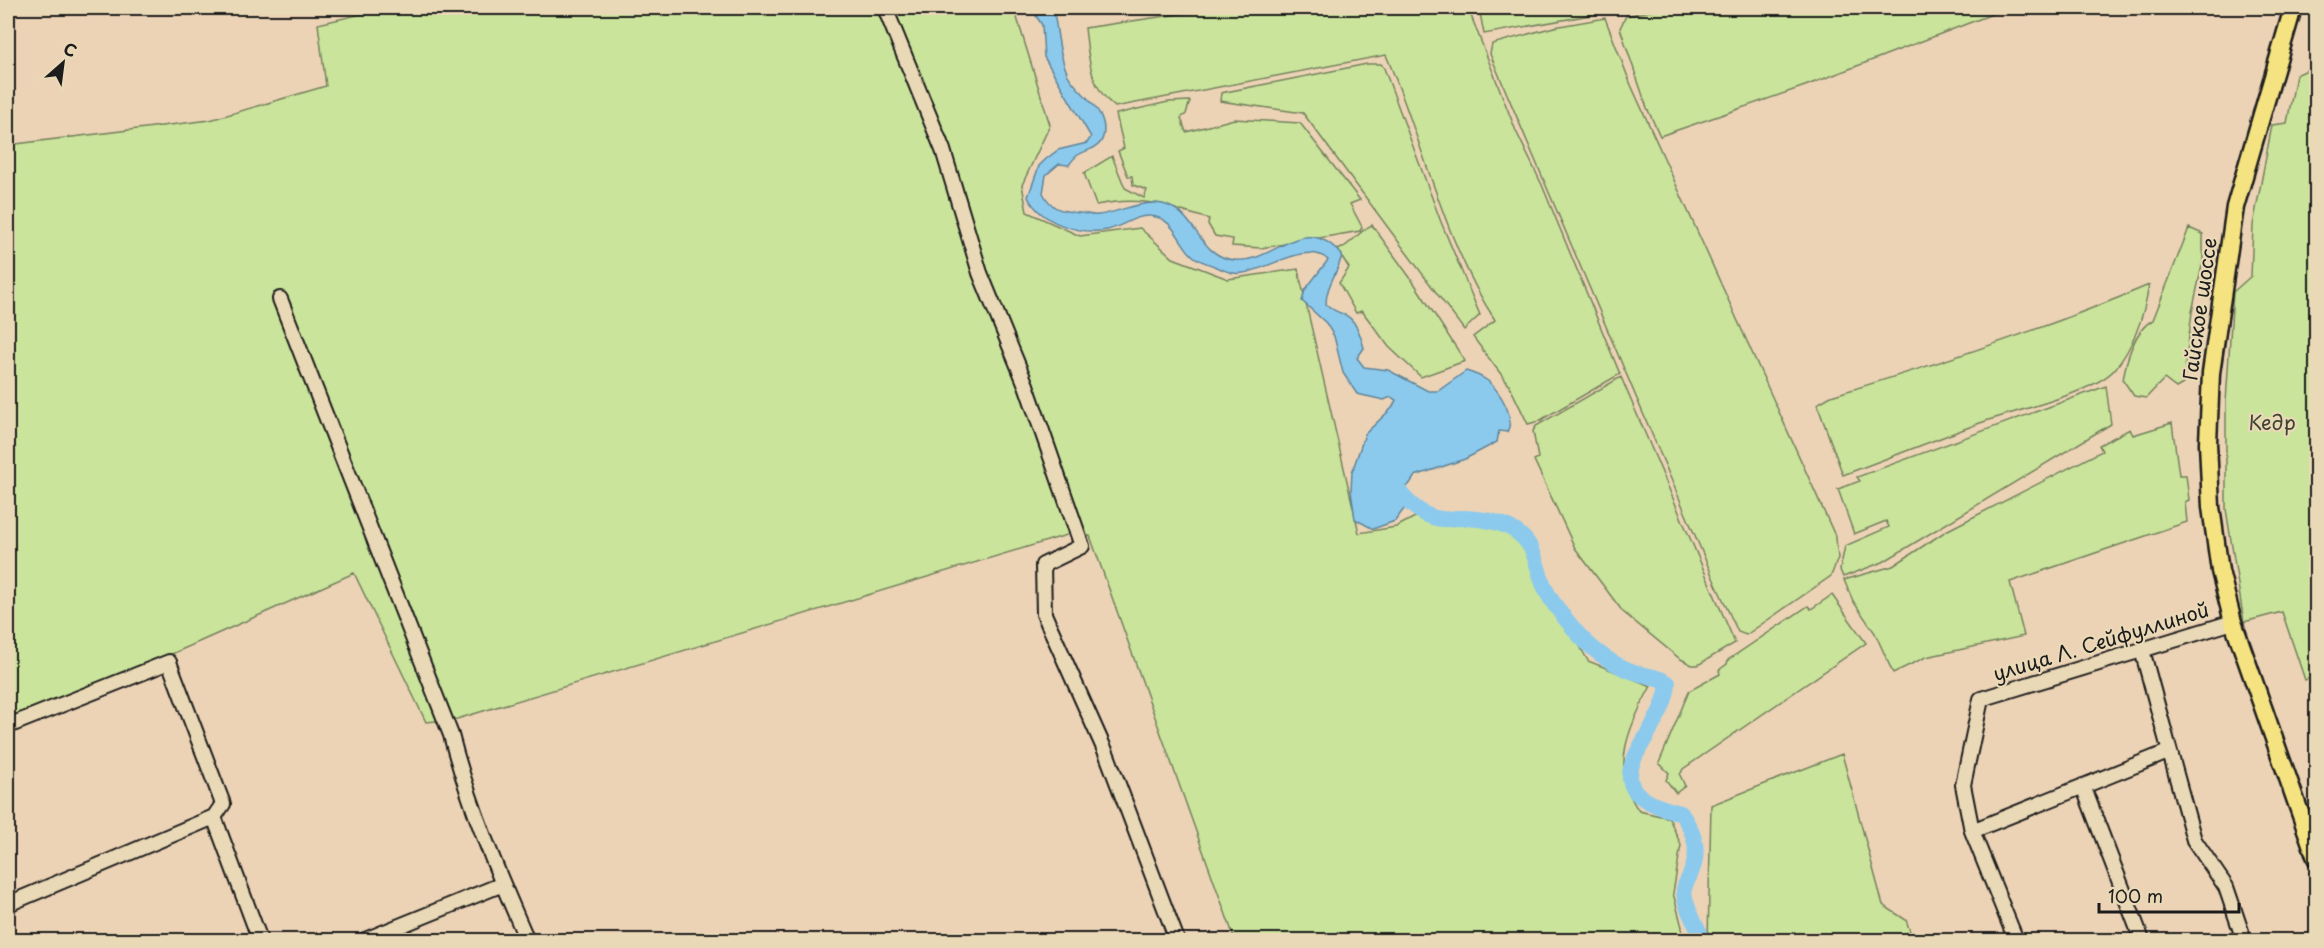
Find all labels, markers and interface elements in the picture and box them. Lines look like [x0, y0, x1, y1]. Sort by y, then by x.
north arrow [33, 33, 93, 93]
text: С [60, 35, 81, 62]
street label: Гайское шоссе [2174, 236, 2224, 382]
park label: Кедр [2248, 407, 2296, 437]
street label: улица Л. Сейфуллиной [1989, 594, 2213, 688]
scale bar [2099, 876, 2238, 914]
text: 100 m [2108, 882, 2163, 909]

